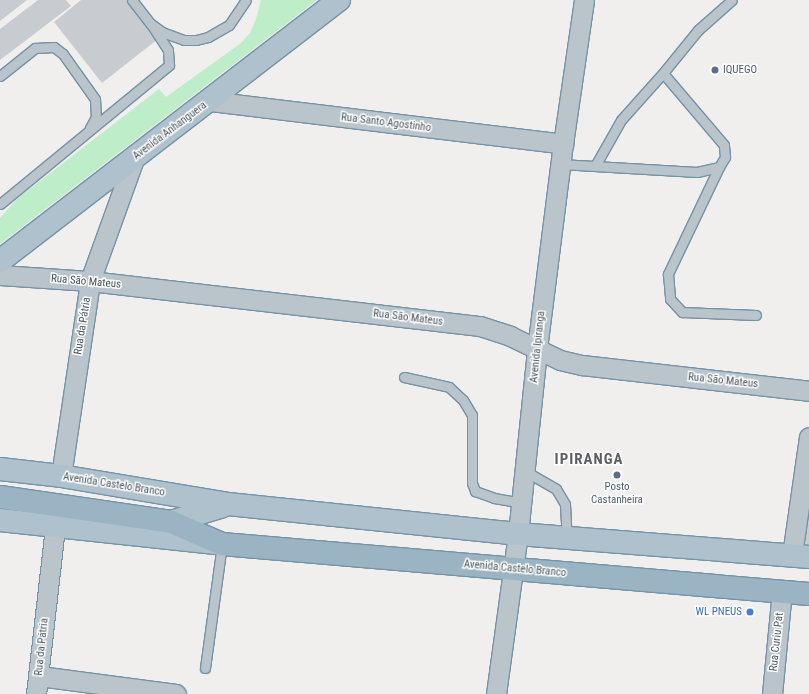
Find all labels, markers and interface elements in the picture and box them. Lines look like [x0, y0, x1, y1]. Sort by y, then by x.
place label: IQUEGO [723, 63, 757, 77]
marker: IQUEGO [710, 65, 720, 75]
street label: Avenida Anhanguera [131, 99, 209, 163]
street label: Rua Santo Agostinho [340, 111, 432, 135]
street label: Rua São Mateus [50, 272, 122, 292]
street label: Rua da Pátria [72, 296, 94, 356]
street label: Rua São Mateus [372, 307, 444, 329]
street label: Avenida Ipiranga [528, 310, 548, 384]
street label: Rua São Mateus [687, 371, 759, 391]
district label: IPIRANGA [555, 451, 623, 469]
street label: Avenida Castelo Branco [62, 470, 166, 500]
marker: Posto Castanheira [612, 470, 622, 480]
place label: Posto Castanheira [591, 481, 643, 507]
street label: Avenida Castelo Branco [463, 558, 567, 580]
place label: WL PNEUS [696, 605, 742, 619]
marker: WL PNEUS [745, 607, 755, 617]
street label: Rua Curiu Pat [767, 612, 787, 672]
street label: Rua da Pátria [32, 618, 52, 676]

